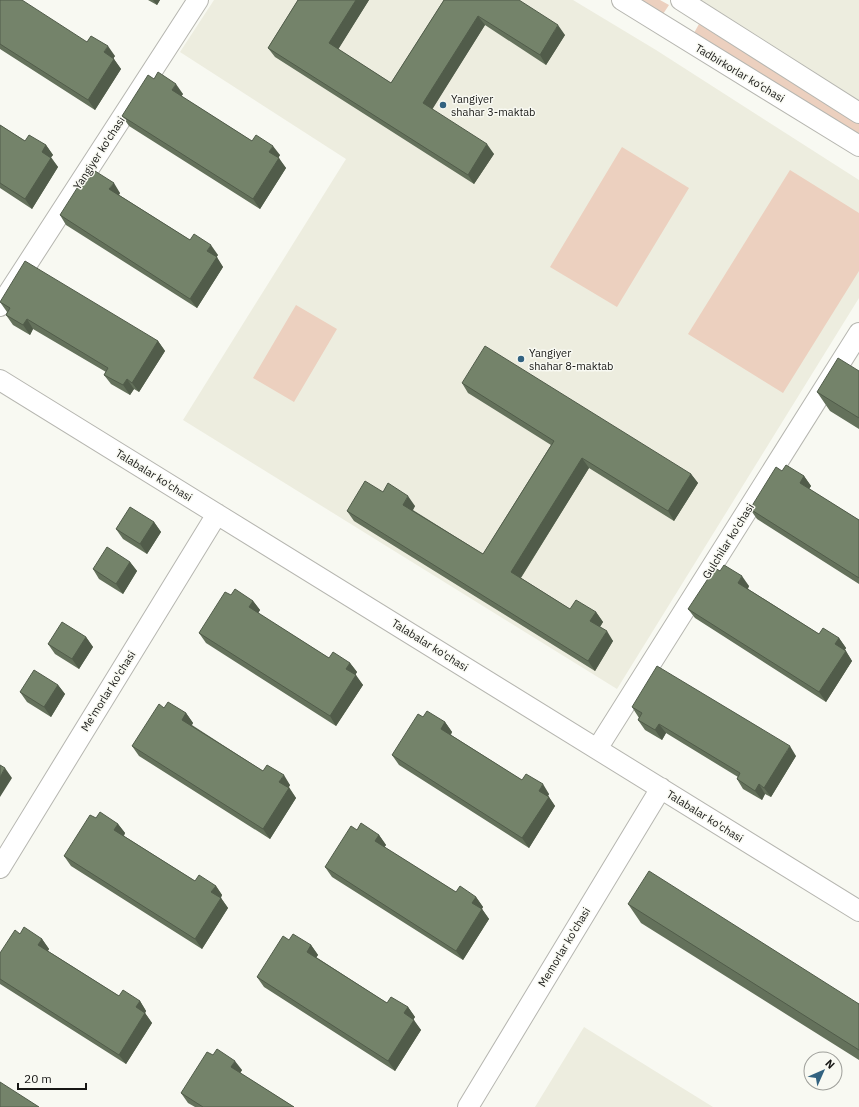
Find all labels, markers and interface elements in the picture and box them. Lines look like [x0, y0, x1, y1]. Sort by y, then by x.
street label: Tadbirkorlar ko‘chasi [693, 41, 787, 105]
place label: Yangiyer shahar 3-maktab [451, 92, 536, 119]
marker: Yangiyer shahar 3-maktab [438, 100, 448, 110]
street label: Yangiyer ko'chasi [70, 114, 128, 192]
place label: Yangiyer shahar 8-maktab [529, 346, 614, 373]
marker: Yangiyer shahar 8-maktab [516, 354, 526, 364]
street label: Talabalar ko'chasi [113, 446, 195, 504]
street label: Gulchilar ko'chasi [699, 501, 757, 581]
street label: Talabalar ko'chasi [389, 616, 471, 674]
street label: Me'morlar ko'chasi [78, 648, 138, 734]
street label: Talabalar ko'chasi [664, 787, 746, 845]
street label: Memorlar ko'chasi [535, 905, 593, 989]
north arrow [803, 1051, 843, 1091]
text: N [822, 1056, 838, 1072]
scale bar [18, 1065, 86, 1091]
text: 20 m [24, 1071, 52, 1086]

